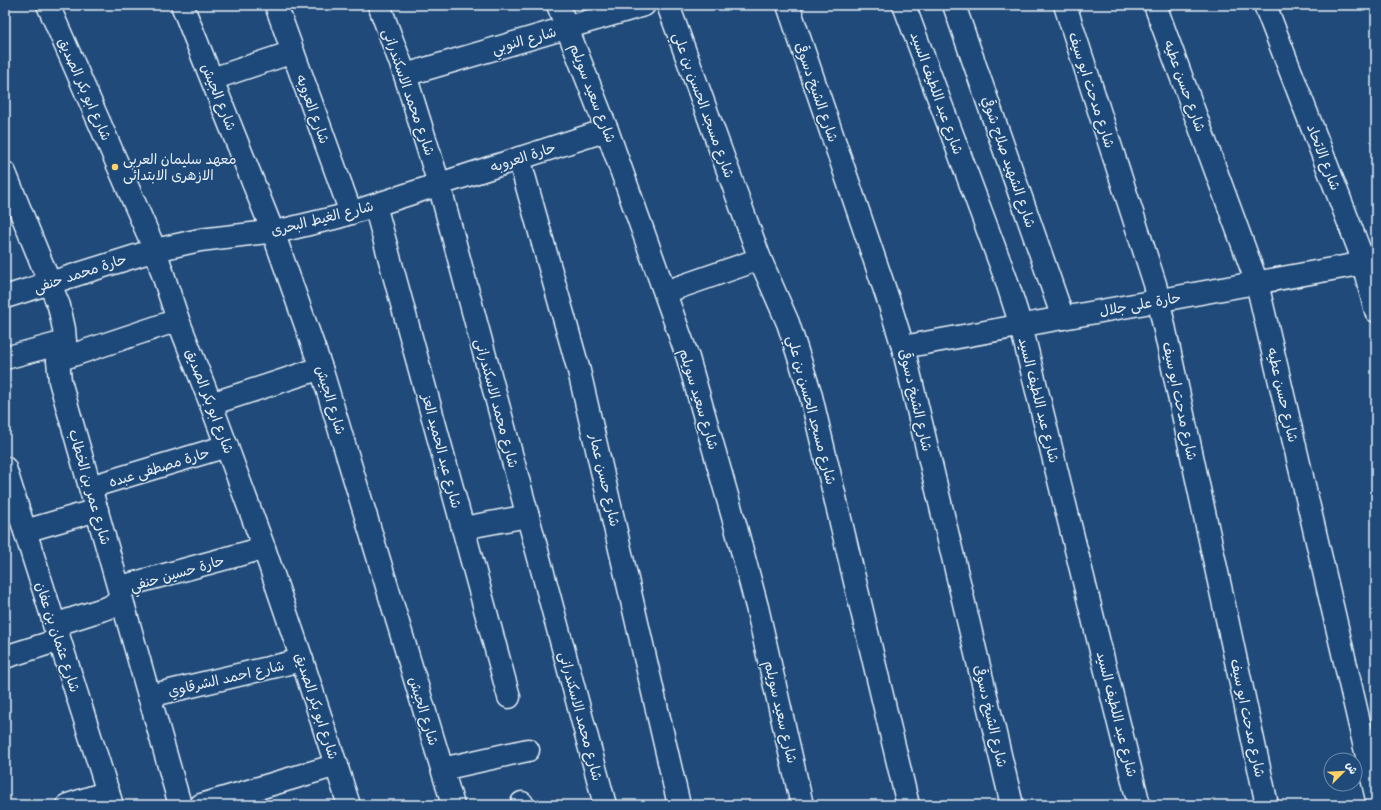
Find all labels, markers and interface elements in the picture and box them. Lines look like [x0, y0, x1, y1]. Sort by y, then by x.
street label: شارع النوبي [490, 23, 559, 62]
street label: شارع محمد الاسكندرانى [378, 26, 438, 158]
street label: شارع مسجد الحسن بن علي [665, 30, 738, 182]
street label: شارع عبد اللطيف السيد [906, 30, 967, 157]
street label: شارع مدحت ابو سيف [1064, 30, 1118, 151]
street label: شارع ابو بكر الصديق [53, 35, 115, 144]
street label: شارع حسن عطيه [1159, 38, 1209, 135]
street label: شارع الشيخ دسوقى [791, 40, 842, 145]
street label: شارع سعيد سويلم [564, 41, 619, 146]
street label: شارع الجيش [196, 61, 240, 134]
street label: شارع العروبه [291, 72, 333, 146]
street label: شارع الشهيد صلاح شوقي [976, 94, 1039, 231]
street label: شارع الاتحاد [1302, 122, 1344, 193]
street label: حارة العروبه [488, 139, 558, 177]
place label: معهد سليمان العربى الازهرى الابتدائى [123, 151, 236, 185]
marker: معهد سليمان العربى الازهرى الابتدائى [110, 162, 120, 172]
street label: شارع الغيط البحرى [269, 198, 375, 240]
street label: حارة محمد حنفى [32, 250, 129, 297]
street label: حارة على جلال [1098, 289, 1182, 321]
street label: شارع مسجد الحسن بن علي [780, 334, 840, 488]
street label: شارع عبد اللطيف السيد [1014, 335, 1062, 465]
street label: شارع محمد الاسكندرانى [470, 337, 522, 470]
street label: شارع مدحت ابو سيف [1158, 340, 1200, 462]
street label: شارع ابو بكر الصديق [181, 346, 237, 456]
street label: شارع حسن عطيه [1262, 346, 1302, 444]
street label: شارع سعيد سويلم [673, 347, 722, 452]
street label: شارع الشيخ دسوقى [894, 347, 936, 453]
street label: شارع الجيش [311, 364, 349, 437]
street label: شارع عبد الحميد العز [417, 391, 465, 510]
street label: شارع عمر بن الخطاب [64, 427, 114, 547]
street label: شارع حسن عمار [584, 431, 623, 529]
street label: حارة مصطفى عبده [107, 444, 212, 492]
street label: حارة حسين حنفي [128, 552, 227, 599]
street label: شارع عثمان بن عفان [31, 580, 83, 695]
street label: شارع عبد اللطيف السيد [1092, 649, 1140, 779]
street label: شارع محمد الاسكندرانى [554, 650, 606, 783]
street label: شارع ابو بكر الصديق [290, 651, 342, 762]
street label: شارع احمد الشرقاوي [166, 657, 286, 702]
street label: شارع مدحت ابو سيف [1226, 657, 1268, 779]
street label: شارع سعيد سويلم [759, 659, 801, 765]
street label: شارع الشيخ دسوقى [969, 663, 1011, 769]
street label: شارع الجيش [404, 675, 442, 748]
north arrow [1323, 752, 1363, 792]
text: ش [1342, 760, 1360, 777]

